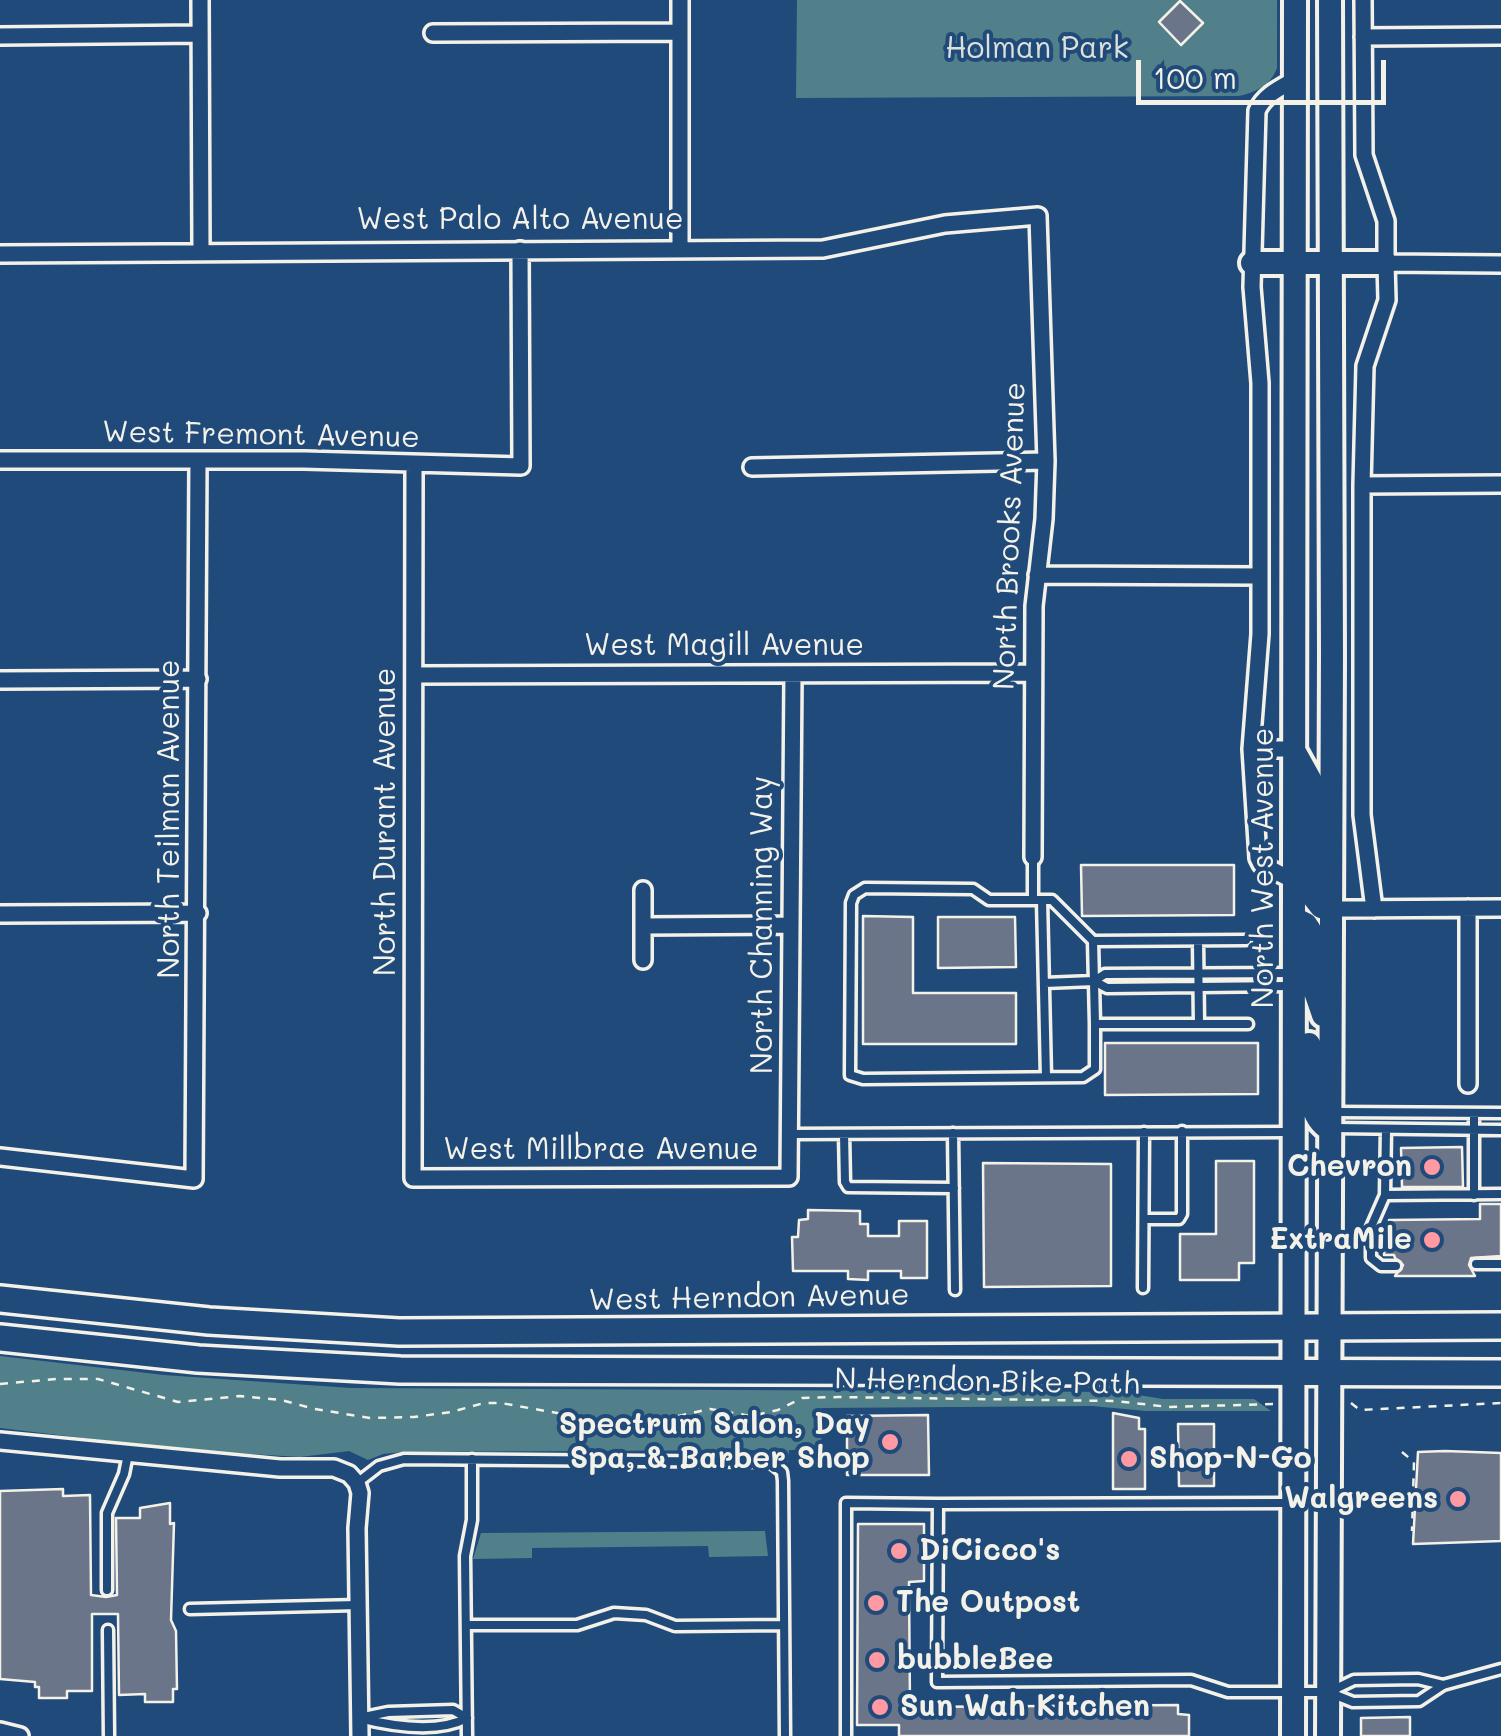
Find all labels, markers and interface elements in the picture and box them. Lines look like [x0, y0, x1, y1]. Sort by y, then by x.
park label: Holman Park [945, 31, 1129, 67]
scale bar [1141, 40, 1391, 102]
text: 100 m [1153, 57, 1237, 97]
street label: West Palo Alto Avenue [357, 202, 683, 238]
street label: North Brooks Avenue [987, 382, 1033, 690]
street label: West Fremont Avenue [102, 414, 420, 456]
street label: West Magill Avenue [584, 628, 864, 664]
street label: North Teilman Avenue [152, 659, 188, 979]
street label: North Durant Avenue [368, 668, 404, 976]
street label: North West Avenue [1246, 728, 1282, 1008]
street label: North Channing Way [745, 776, 781, 1074]
street label: West Millbrae Avenue [443, 1132, 759, 1168]
place label: Chevron [1287, 1149, 1412, 1185]
marker: Chevron [1421, 1156, 1443, 1178]
place label: ExtraMile [1269, 1222, 1412, 1258]
marker: ExtraMile [1421, 1229, 1443, 1251]
street label: West Herndon Avenue [588, 1277, 910, 1319]
street label: N Herndon Bike Path [834, 1361, 1140, 1403]
place label: Spectrum Salon, Day Spa, & Barber Shop [559, 1407, 870, 1478]
marker: Spectrum Salon, Day Spa, & Barber Shop [879, 1431, 901, 1453]
place label: Shop-N-Go [1149, 1441, 1312, 1477]
marker: Shop-N-Go [1118, 1448, 1140, 1470]
place label: Walgreens [1284, 1481, 1438, 1517]
marker: Walgreens [1447, 1488, 1469, 1510]
place label: DiCicco's [919, 1533, 1060, 1569]
marker: DiCicco's [888, 1540, 910, 1562]
place label: The Outpost [896, 1585, 1080, 1621]
marker: The Outpost [865, 1592, 887, 1614]
place label: bubbleBee [897, 1642, 1053, 1678]
marker: bubbleBee [866, 1649, 888, 1671]
place label: Sun Wah Kitchen [900, 1689, 1150, 1725]
marker: Sun Wah Kitchen [869, 1696, 891, 1718]

